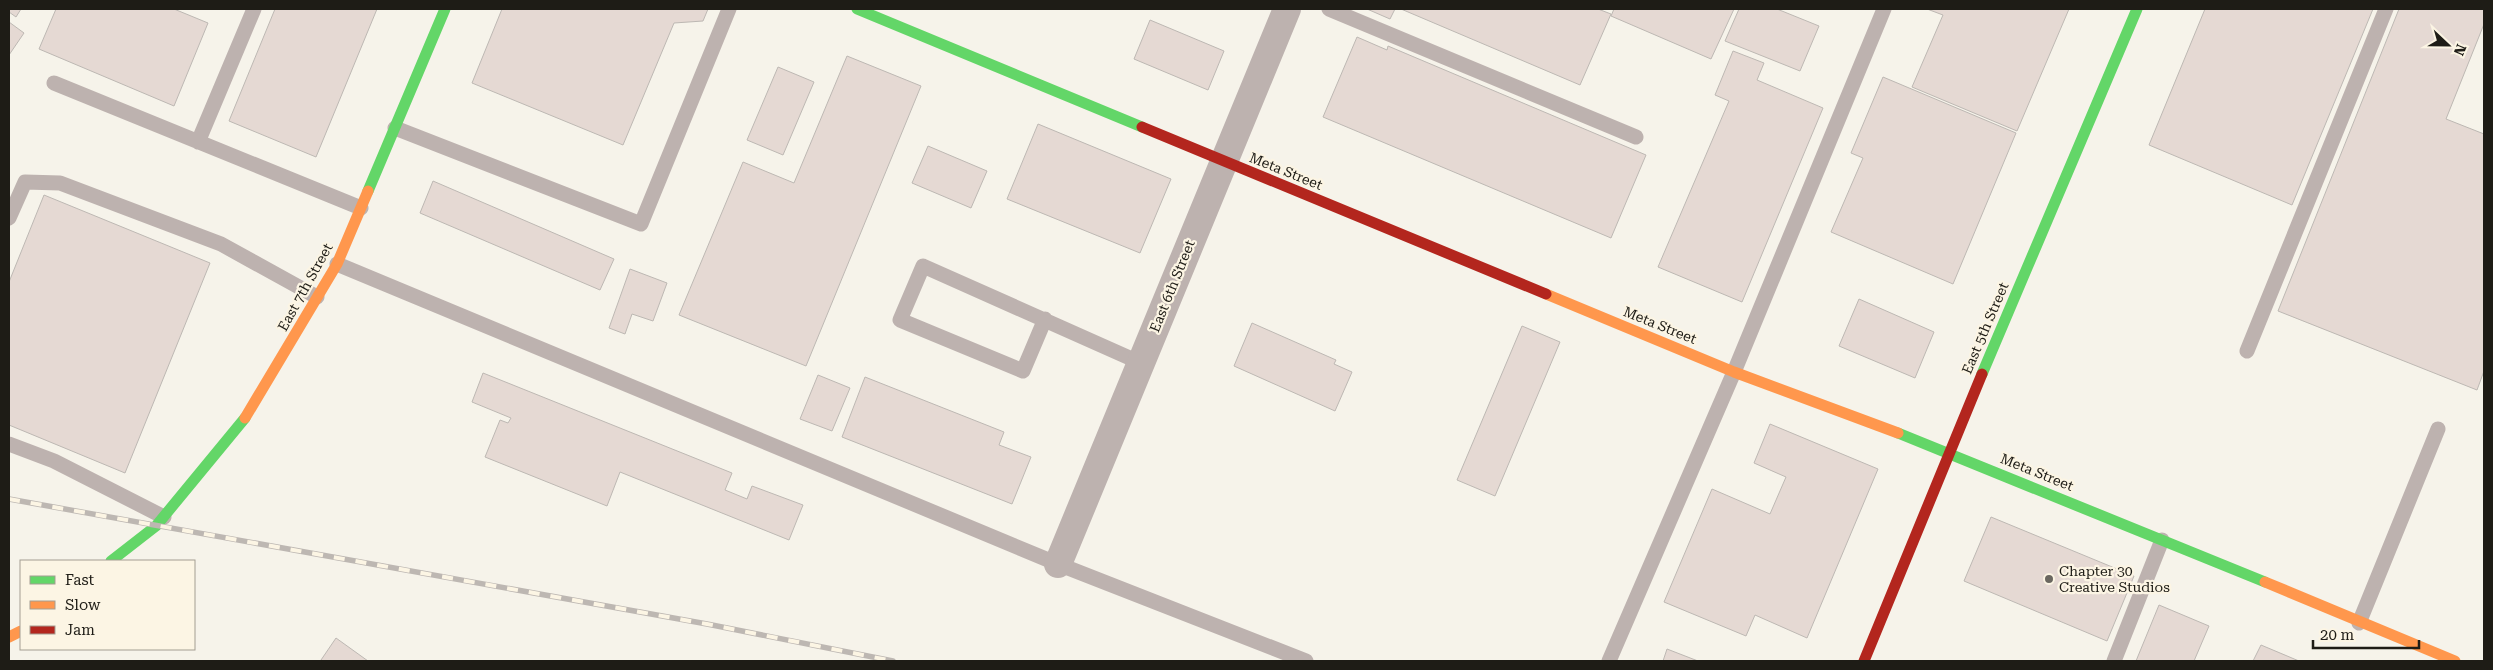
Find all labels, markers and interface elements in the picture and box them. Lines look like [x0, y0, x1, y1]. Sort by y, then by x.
north arrow [2423, 20, 2473, 70]
text: N [2451, 42, 2469, 58]
street label: Meta Street [1247, 149, 1325, 193]
street label: East 6th Street [1146, 238, 1198, 334]
street label: East 7th Street [274, 240, 336, 334]
street label: East 5th Street [1959, 280, 2011, 376]
street label: Meta Street [1621, 303, 1699, 347]
street label: Meta Street [1998, 450, 2076, 494]
legend [20, 560, 195, 650]
place label: Chapter 30 Creative Studios [2059, 563, 2170, 595]
text: Fast [65, 571, 95, 589]
marker: Chapter 30 Creative Studios [2043, 573, 2055, 585]
text: Slow [65, 596, 101, 614]
scale bar [2313, 618, 2419, 650]
text: Jam [65, 621, 95, 639]
text: 20 m [2320, 626, 2355, 644]

